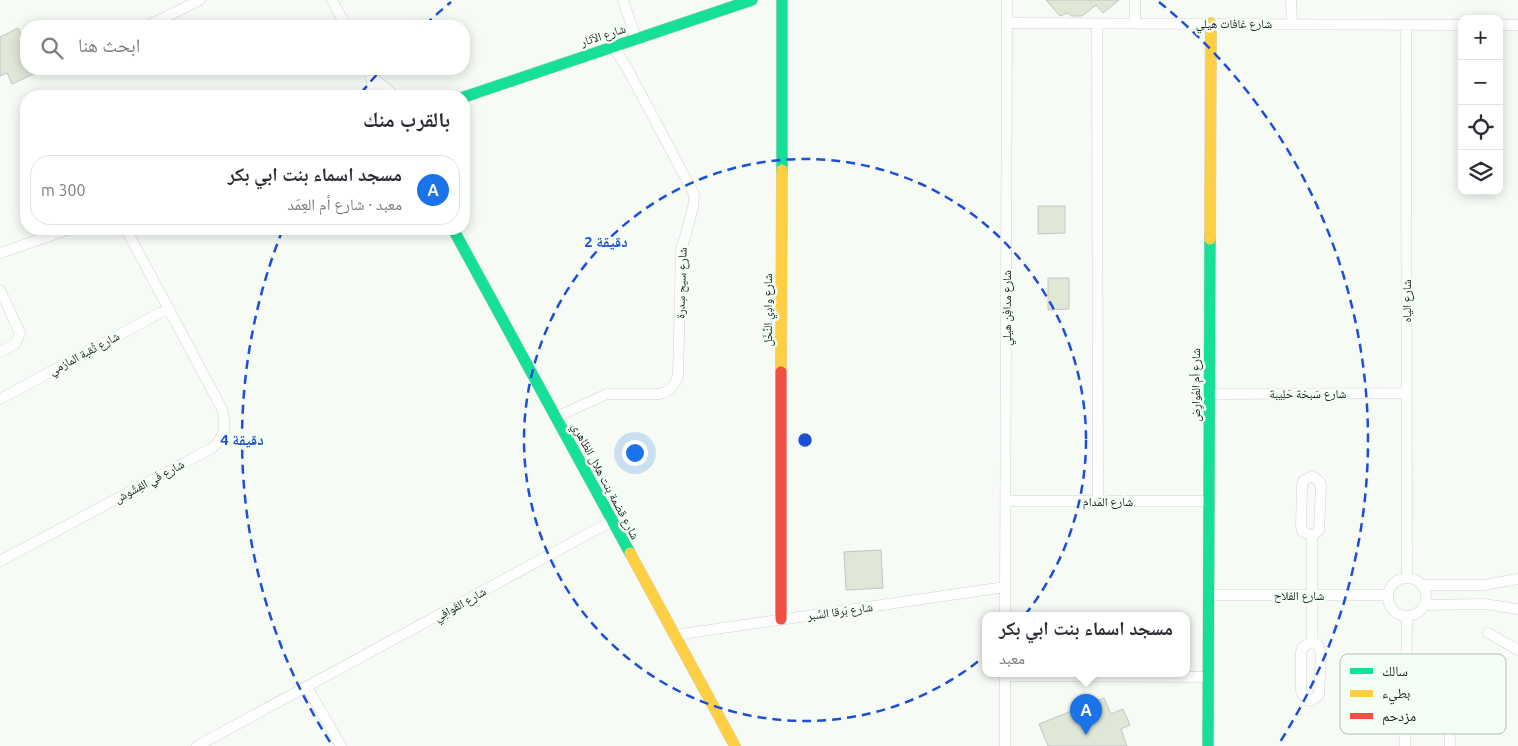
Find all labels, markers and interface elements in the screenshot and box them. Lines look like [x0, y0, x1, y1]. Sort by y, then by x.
map controls [1458, 15, 1503, 195]
button: + [1458, 15, 1503, 60]
street label: شارع غافات هيلي [1196, 17, 1272, 34]
search box [20, 20, 470, 75]
street label: شارع الآثار [578, 22, 628, 51]
icon: search [38, 34, 66, 62]
text: ابحث هنا [78, 34, 140, 56]
button: − [1458, 60, 1503, 105]
button: locate [1458, 105, 1503, 150]
text: بالقرب منك [363, 107, 450, 131]
button: layers [1458, 150, 1503, 195]
text: مسجد اسماء بنت ابي بكر [228, 163, 402, 185]
text: 300 m [41, 181, 86, 199]
text: A [427, 181, 439, 199]
text: معبد · شارع أم العِمَد [287, 195, 402, 213]
text: 2 دقيقة [584, 233, 628, 250]
street label: شارع سيح سِدرة [673, 247, 691, 319]
street label: شارع مدافِن هيلي [1000, 270, 1017, 346]
street label: شارع وادِي النَّخَل [761, 273, 778, 347]
street label: شارع الياه [1400, 279, 1415, 323]
street label: شارع ثُقبة المازمي [47, 329, 123, 381]
street label: شارع أم العُوارِض [1189, 348, 1204, 422]
street label: شارع سَبخة حَلِيبة [1270, 387, 1347, 402]
street label: شارع قضمة بنت هلال الظاهري [566, 421, 642, 543]
text: 4 دقيقة [220, 431, 264, 448]
centre of rings [796, 431, 814, 449]
your location [622, 440, 648, 466]
street label: شارع فَي القِشُوش [112, 457, 188, 508]
street label: شارع المَدام [1083, 495, 1133, 510]
street label: شارع القَوافِي [432, 584, 490, 627]
street label: شارع الفلاح [1274, 589, 1324, 604]
street label: شارع بَرقا السَّبر [805, 600, 874, 624]
popup [982, 612, 1190, 677]
text: مسجد اسماء بنت ابي بكر [999, 617, 1173, 639]
text: معبد [999, 649, 1025, 667]
legend [1340, 654, 1506, 734]
text: سالك [1382, 663, 1408, 679]
text: بطيء [1382, 685, 1411, 705]
pin: A [1070, 694, 1102, 735]
text: مزدحم [1382, 708, 1416, 726]

